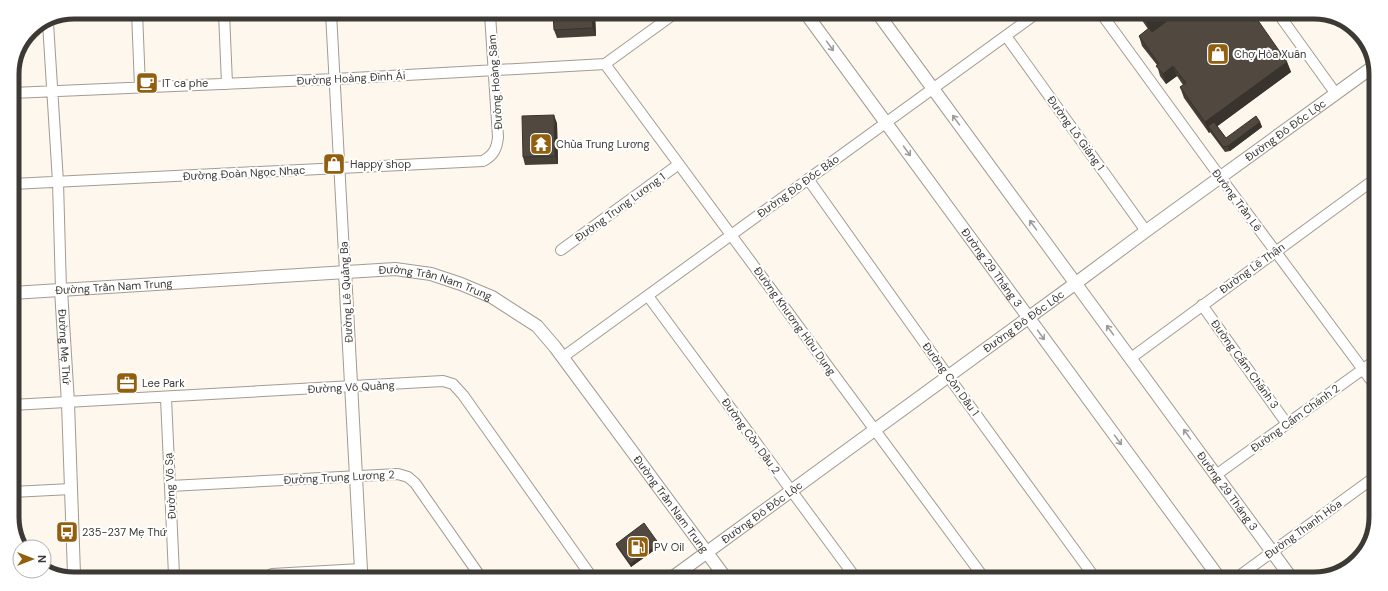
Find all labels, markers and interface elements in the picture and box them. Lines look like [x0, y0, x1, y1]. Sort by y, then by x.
street label: Đường Hoàng Sâm [485, 34, 505, 130]
one-way arrow [826, 41, 834, 52]
shop icon: Chợ Hòa Xuân [1205, 41, 1231, 67]
place label: Chợ Hòa Xuân [1234, 47, 1306, 61]
street label: Đường Hoàng Đình Ái [296, 68, 406, 88]
cafe icon: IT ca phe [134, 70, 160, 96]
place label: IT ca phe [162, 76, 208, 90]
street label: Đường Lỗ Giáng 1 [1044, 93, 1108, 173]
street label: Đường Đô Đốc Lộc [1242, 96, 1329, 164]
one-way arrow [952, 115, 960, 126]
temple icon: Chùa Trung Lương [528, 131, 554, 157]
place label: Chùa Trung Lương [556, 137, 650, 151]
one-way arrow [902, 145, 911, 156]
shop icon: Happy shop [321, 151, 347, 177]
street label: Đường Đô Đốc Bảo [754, 152, 842, 220]
place label: Happy shop [350, 157, 411, 171]
street label: Đường Đoàn Ngọc Nhạc [182, 163, 306, 183]
street label: Đường Trần Lê [1209, 166, 1265, 234]
street label: Đường Trung Lương 1 [572, 170, 668, 244]
one-way arrow [1029, 219, 1037, 230]
street label: Đường 29 Tháng 3 [958, 225, 1025, 310]
street label: Đường Lê Thận [1217, 240, 1287, 296]
street label: Đường Lê Quảng Ba [336, 241, 356, 343]
street label: Đường Trần Nam Trung [378, 262, 494, 303]
street label: Đường Khương Hữu Dụng [751, 264, 839, 378]
street label: Đường Trần Nam Trung [55, 276, 173, 297]
street label: Đường Đô Đốc Lộc [980, 287, 1067, 355]
street label: Đường Mẹ Thứ [55, 309, 74, 386]
street label: Đường Cẩm Chánh 3 [1208, 317, 1282, 411]
one-way arrow [1106, 324, 1114, 335]
one-way arrow [1037, 329, 1046, 340]
street label: Đường Cồn Dầu 1 [920, 339, 982, 419]
office icon: Lee Park [114, 370, 140, 396]
place label: Lee Park [142, 376, 185, 390]
street label: Đường Võ Quảng [307, 378, 395, 396]
street label: Đường Cẩm Chánh 2 [1248, 381, 1342, 455]
street label: Đường Cồn Dầu 2 [719, 395, 783, 477]
one-way arrow [1183, 429, 1191, 440]
one-way arrow [1114, 434, 1122, 445]
street label: Đường 29 Tháng 3 [1194, 449, 1261, 533]
street label: Đường Võ Sạ [161, 452, 179, 520]
street label: Đường Trần Nam Trung [631, 453, 712, 556]
street label: Đường Trung Lương 2 [283, 467, 395, 487]
street label: Đường Đô Đốc Lộc [719, 478, 805, 546]
street label: Đường Thanh Hóa [1262, 496, 1344, 562]
bus stop icon: 235-237 Mẹ Thứ [54, 519, 80, 545]
place label: 235-237 Mẹ Thứ [82, 525, 168, 539]
fuel station icon: PV Oil [625, 534, 651, 560]
north arrow [12, 539, 52, 579]
place label: PV Oil [654, 540, 684, 554]
text: N [35, 555, 49, 563]

